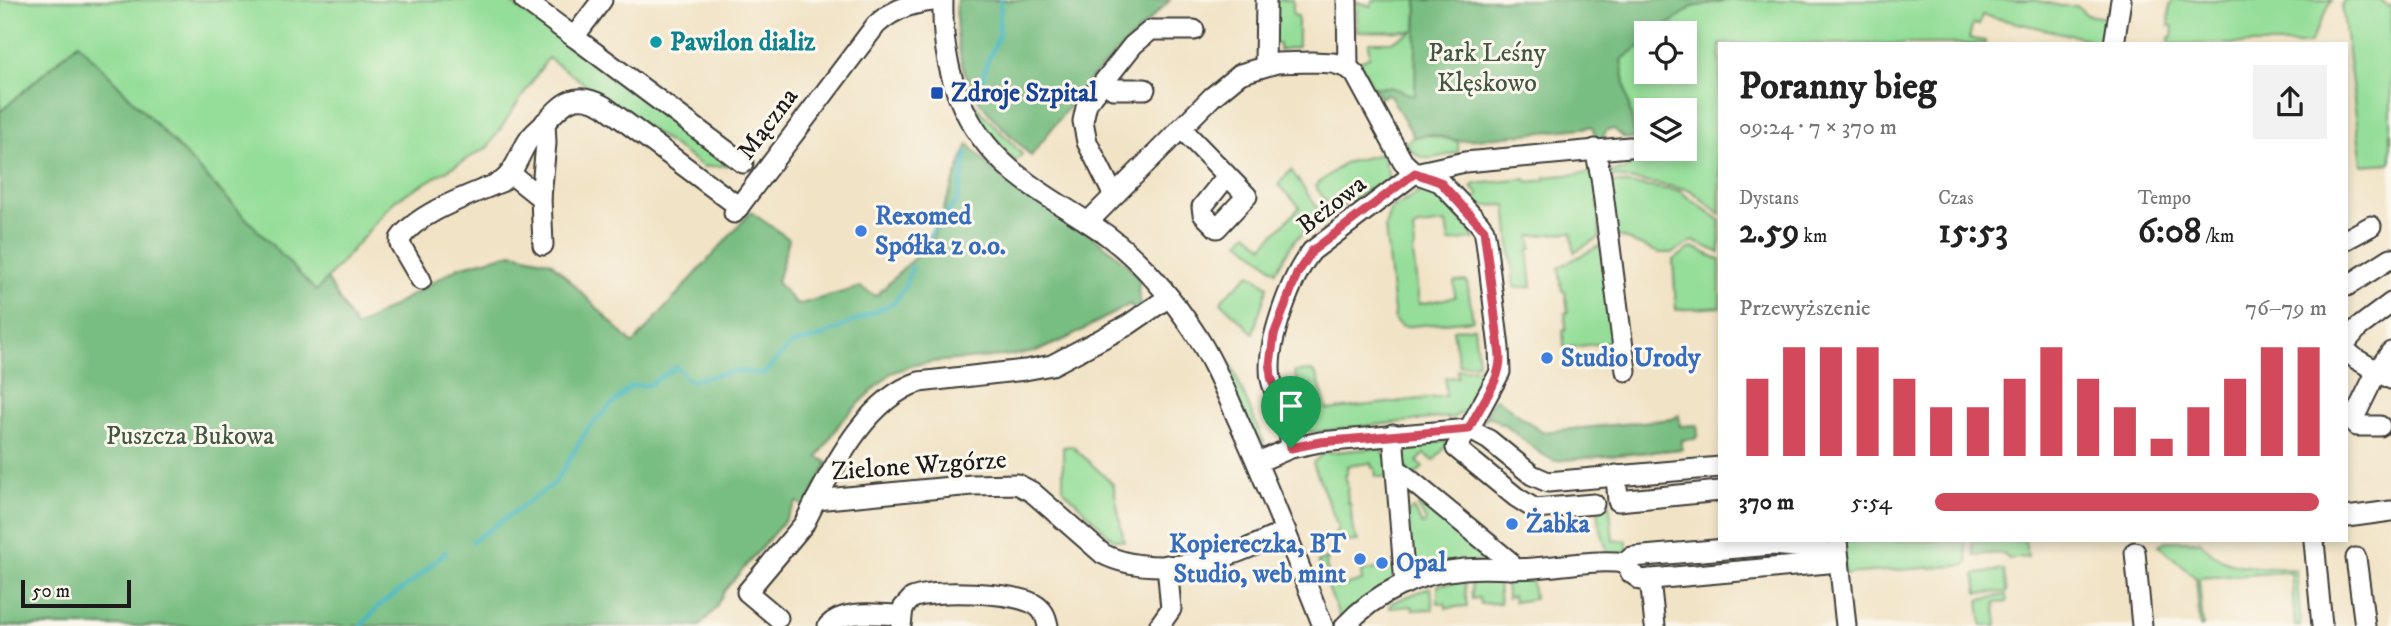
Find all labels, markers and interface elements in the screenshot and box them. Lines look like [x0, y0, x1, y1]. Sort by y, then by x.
map controls [1634, 21, 1697, 161]
button: locate [1634, 21, 1697, 84]
place label: Pawilon dializ [670, 26, 816, 59]
marker: Pawilon dializ [648, 34, 664, 50]
park label: Park Leśny Klęskowo [1428, 37, 1547, 100]
text: Poranny bieg [1739, 63, 1936, 111]
button: share [2253, 65, 2327, 139]
place label: Zdroje Szpital [951, 77, 1098, 110]
street label: Mączna [730, 81, 806, 167]
marker: Zdroje Szpital [929, 85, 945, 101]
button: layers [1634, 98, 1697, 161]
text: 09:24 · 7 × 370 m [1739, 113, 1897, 142]
street label: Beżowa [1291, 168, 1373, 242]
text: Dystans [1739, 187, 1799, 210]
text: Czas [1938, 187, 1973, 210]
text: Tempo [2138, 187, 2191, 210]
place label: Rexomed Spółka z o.o. [875, 200, 1006, 263]
text: 2.59 [1739, 210, 1799, 254]
text: 15:53 [1938, 210, 2008, 254]
text: 6:08 [2138, 210, 2201, 254]
marker: Rexomed Spółka z o.o. [853, 223, 869, 239]
text: km [1799, 225, 1827, 248]
text: /km [2201, 225, 2234, 248]
text: Przewyższenie [1739, 294, 1871, 323]
text: 76–79 m [2245, 294, 2327, 323]
place label: Studio Urody [1561, 342, 1701, 375]
marker: Studio Urody [1539, 350, 1555, 366]
pin [1261, 376, 1321, 448]
icon: arrive [1272, 387, 1310, 425]
park label: Puszcza Bukowa [106, 420, 274, 453]
street label: Zielone Wzgórze [830, 443, 1008, 489]
text: 370 m [1739, 488, 1794, 517]
text: 5:54 [1851, 488, 1892, 517]
place label: Żabka [1526, 507, 1591, 541]
marker: Żabka [1504, 516, 1520, 532]
place label: Kopiereczka, BT Studio, web mint [1169, 528, 1347, 591]
place label: Opal [1396, 547, 1448, 580]
marker: Kopiereczka, BT Studio, web mint [1352, 551, 1368, 567]
marker: Opal [1374, 555, 1390, 571]
scale bar [21, 577, 131, 609]
text: 50 m [32, 580, 70, 603]

